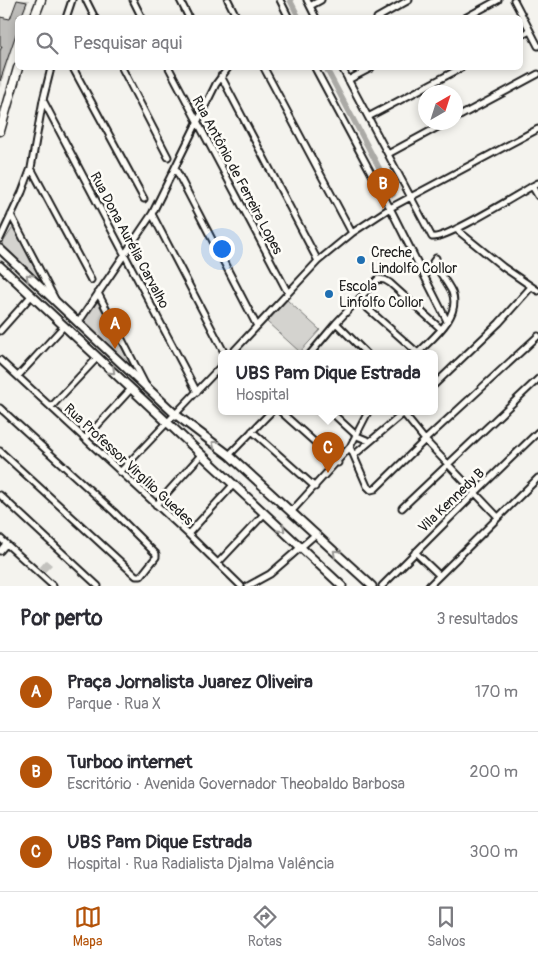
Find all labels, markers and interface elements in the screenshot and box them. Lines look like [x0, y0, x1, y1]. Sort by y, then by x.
search box [15, 15, 523, 70]
icon: search [33, 29, 61, 57]
text: Pesquisar aqui [73, 31, 182, 55]
north arrow [418, 85, 463, 130]
street label: Rua Antônio de Ferreira Lopes [189, 93, 287, 258]
pin: B [367, 168, 399, 209]
street label: Rua Dona Aurélia Carvalho [86, 169, 173, 312]
your location [209, 236, 235, 262]
place label: Creche Lindolfo Collor [371, 244, 457, 277]
marker: Creche Lindolfo Collor [355, 254, 367, 266]
one-way arrow [26, 274, 35, 283]
place label: Escola Linfolfo Collor [339, 278, 424, 311]
marker: Escola Linfolfo Collor [323, 288, 335, 300]
pin: A [99, 308, 131, 349]
popup [218, 350, 438, 415]
text: UBS Pam Dique Estrada [235, 361, 421, 385]
one-way arrow [106, 365, 115, 374]
text: Hospital [235, 385, 289, 405]
street label: Rua Professor Virgílio Guedes [60, 400, 197, 529]
pin: C [312, 432, 344, 473]
one-way arrow [212, 442, 221, 450]
street label: Vila Kennedy B [415, 465, 488, 536]
one-way arrow [277, 523, 286, 532]
one-way arrow [332, 550, 341, 559]
text: Por perto [20, 605, 102, 632]
text: 3 resultados [436, 609, 518, 629]
text: Praça Jornalista Juarez Oliveira [67, 670, 313, 694]
text: A [31, 682, 41, 702]
text: 170 m [475, 682, 518, 702]
text: Parque · Rua X [67, 694, 161, 714]
text: Turboo internet [67, 750, 193, 774]
text: B [31, 762, 41, 782]
text: 200 m [470, 762, 518, 782]
text: Escritório · Avenida Governador Theobaldo Barbosa [67, 774, 405, 794]
text: UBS Pam Dique Estrada [67, 830, 252, 854]
text: C [31, 842, 41, 862]
text: 300 m [470, 842, 518, 862]
text: Hospital · Rua Radialista Djalma Valência [67, 854, 334, 874]
tab: Mapa [73, 903, 102, 950]
tab: Rotas [248, 903, 282, 950]
tab: Salvos [427, 903, 465, 950]

